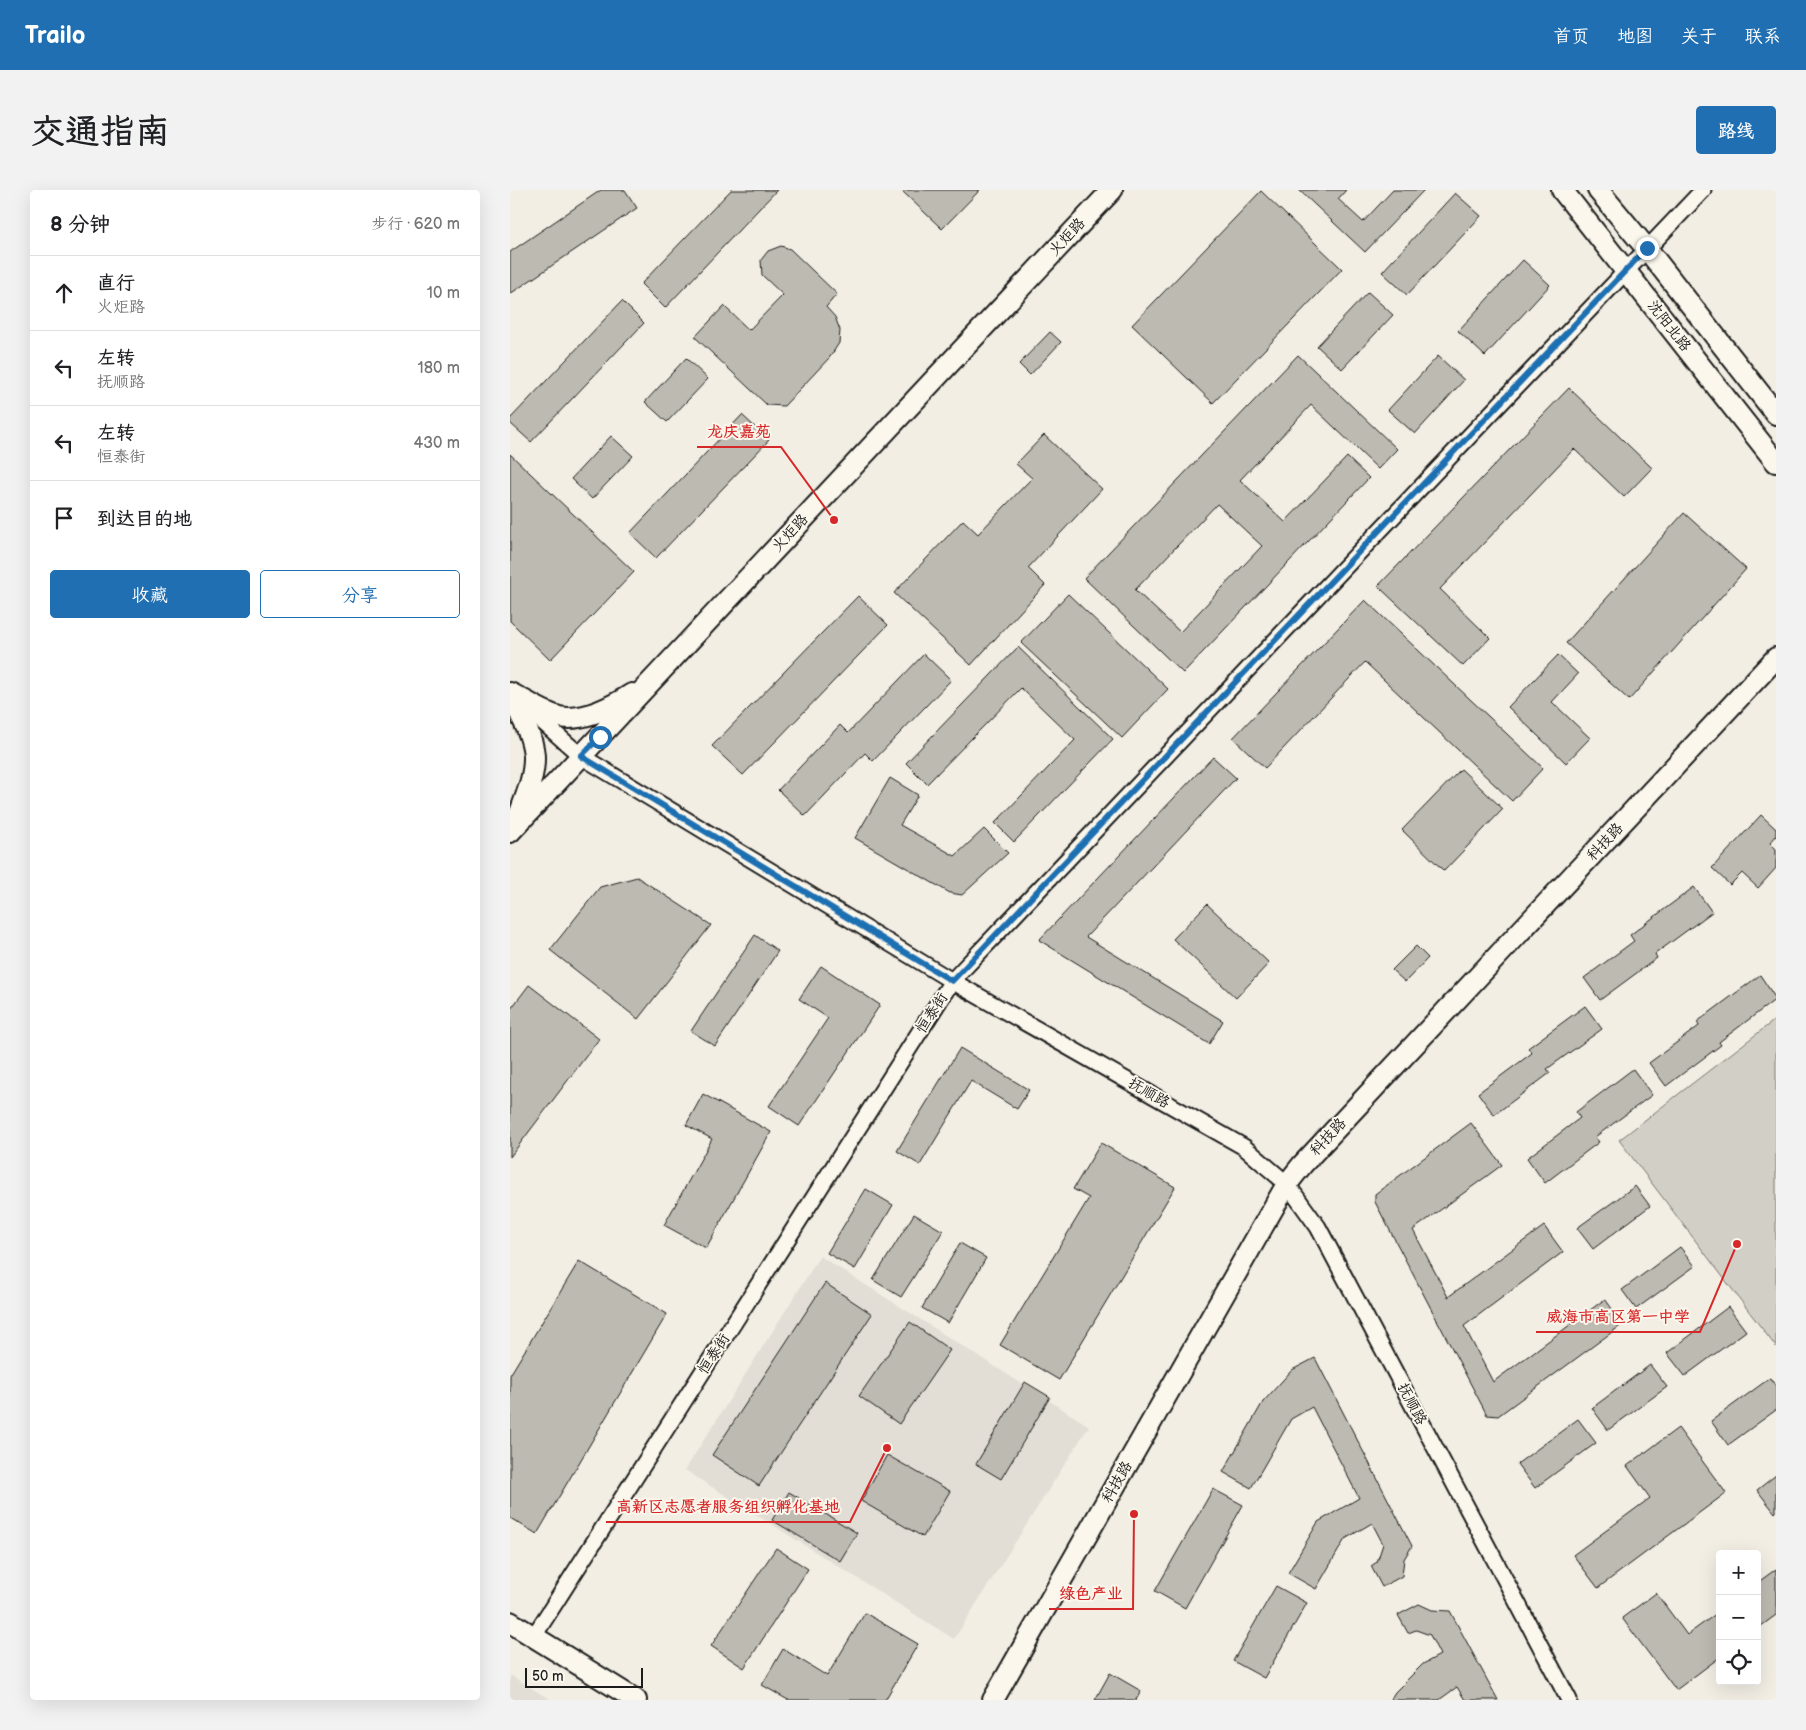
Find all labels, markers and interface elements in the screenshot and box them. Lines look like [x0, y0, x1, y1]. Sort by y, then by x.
text: Trailo [25, 21, 85, 50]
text: 首页 [1553, 26, 1589, 47]
text: 地图 [1617, 26, 1653, 47]
text: 关于 [1681, 26, 1717, 47]
text: 联系 [1745, 26, 1781, 47]
button: 路线 [1696, 106, 1776, 154]
text: 交通指南 [30, 111, 170, 154]
text: 8 分钟 [50, 212, 110, 237]
street label: 火炬路 [1045, 214, 1089, 260]
text: 步行 · 620 m [371, 215, 460, 234]
route end [1636, 237, 1659, 260]
text: 直行 [97, 272, 135, 295]
icon: ahead [50, 279, 78, 307]
text: 10 m [427, 284, 460, 303]
street label: 沈阳北路 [1643, 297, 1695, 355]
text: 火炬路 [97, 298, 145, 317]
text: 左转 [97, 347, 135, 370]
icon: left [50, 354, 78, 382]
text: 180 m [418, 359, 460, 378]
text: 抚顺路 [97, 373, 145, 392]
callout: 龙庆嘉苑 [697, 416, 781, 447]
text: 左转 [97, 422, 135, 445]
text: 龙庆嘉苑 [707, 423, 771, 442]
icon: left [50, 429, 78, 457]
text: 430 m [413, 434, 460, 453]
text: 恒泰街 [97, 448, 145, 467]
icon: arrive [50, 504, 78, 532]
text: 到达目的地 [97, 508, 192, 531]
street label: 火炬路 [768, 510, 812, 556]
button: 收藏 [50, 570, 250, 618]
button: 分享 [260, 570, 460, 618]
route start [589, 726, 612, 749]
street label: 科技路 [1583, 819, 1627, 865]
street label: 恒泰街 [912, 989, 952, 1037]
street label: 抚顺路 [1125, 1074, 1173, 1112]
street label: 科技路 [1306, 1114, 1350, 1160]
callout: 威海市高区第一中学 [1536, 1301, 1700, 1332]
text: 威海市高区第一中学 [1546, 1308, 1690, 1327]
street label: 恒泰街 [694, 1330, 734, 1378]
street label: 抚顺路 [1393, 1380, 1431, 1428]
street label: 科技路 [1098, 1458, 1136, 1506]
callout: 高新区志愿者服务组织孵化基地 [606, 1491, 850, 1522]
text: 高新区志愿者服务组织孵化基地 [616, 1498, 840, 1517]
map controls [1716, 1550, 1761, 1685]
button: + [1716, 1550, 1761, 1595]
callout: 绿色产业 [1049, 1578, 1133, 1609]
text: 绿色产业 [1059, 1585, 1123, 1604]
button: − [1716, 1595, 1761, 1640]
button: locate [1716, 1640, 1761, 1685]
scale bar [525, 1665, 642, 1688]
text: 50 m [532, 1668, 564, 1685]

